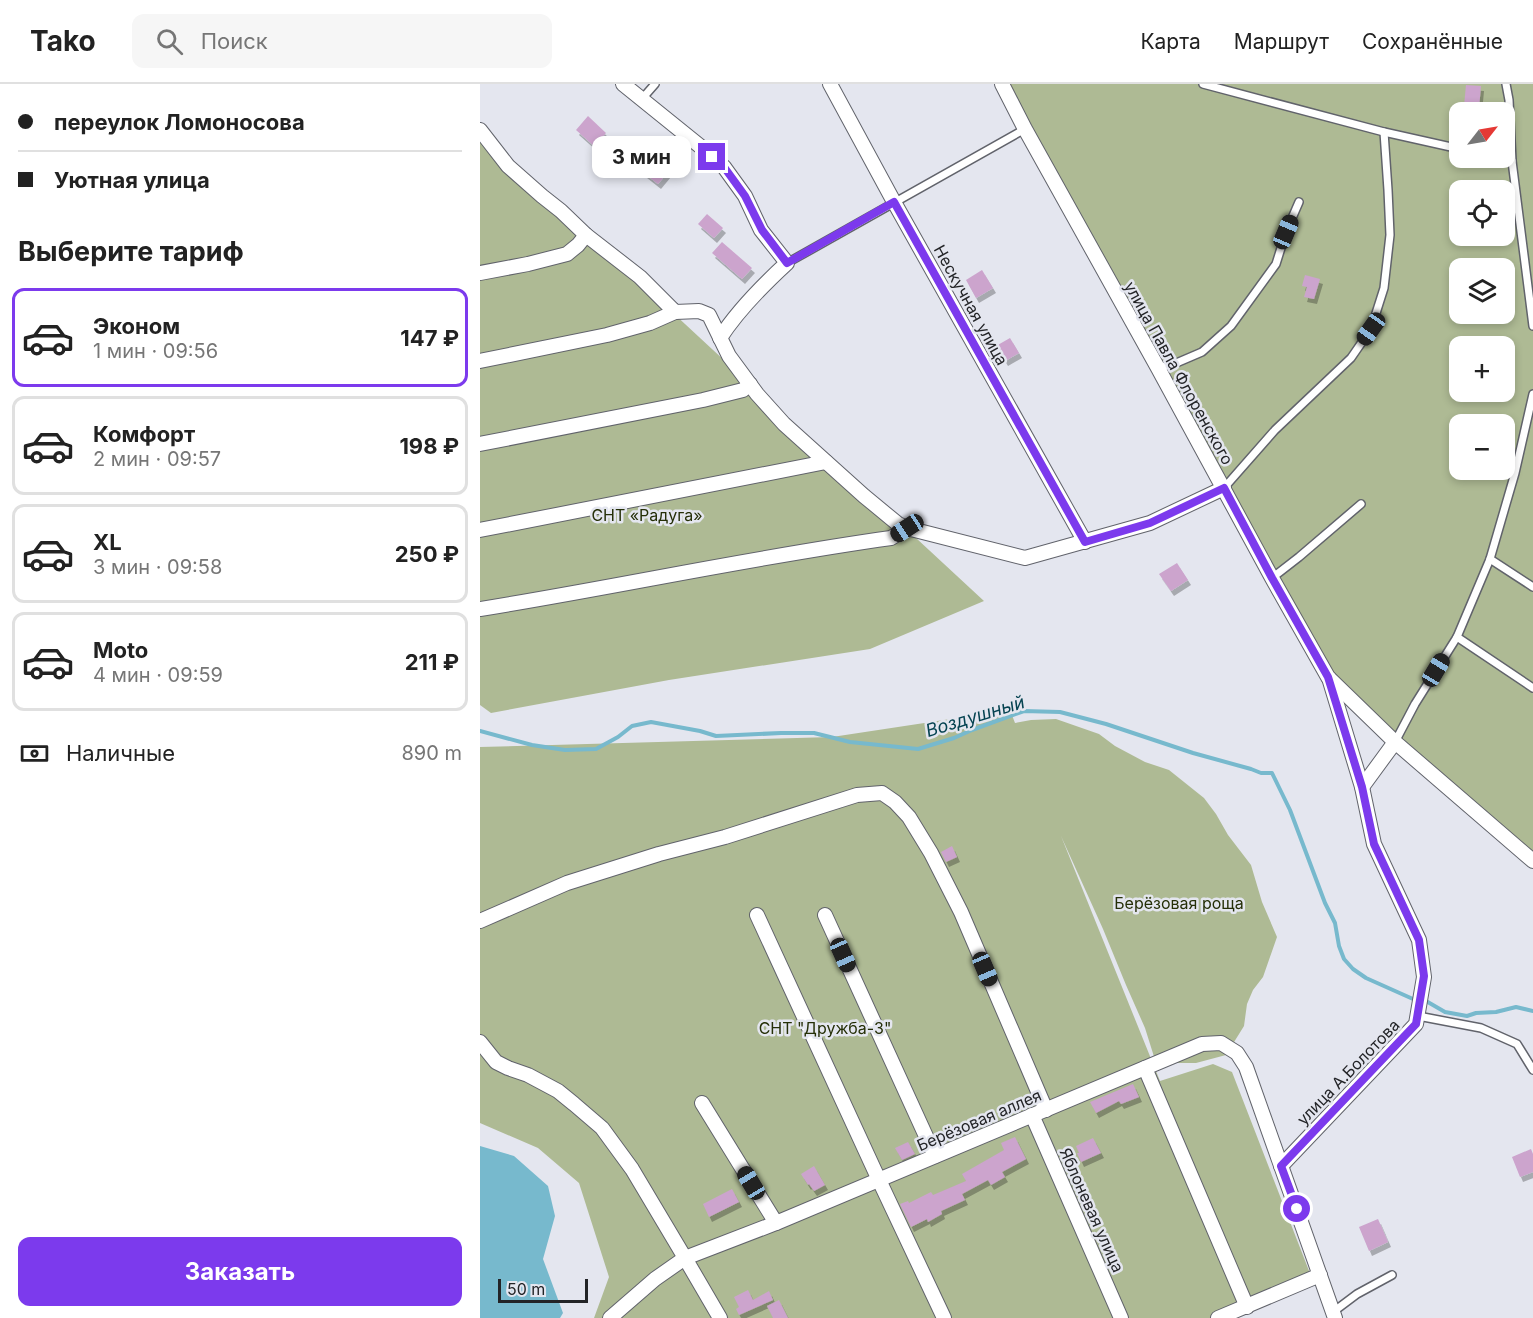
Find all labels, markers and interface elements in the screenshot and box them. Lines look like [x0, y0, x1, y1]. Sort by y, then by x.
search box [132, 14, 552, 68]
text: Tako [30, 24, 96, 58]
icon: search [153, 25, 186, 58]
text: Поиск [201, 28, 268, 54]
text: Карта [1140, 29, 1201, 54]
text: Маршрут [1234, 29, 1329, 54]
text: Сохранённые [1362, 29, 1503, 54]
north arrow [1449, 102, 1515, 168]
map controls [1449, 102, 1515, 480]
text: переулок Ломоносова [54, 109, 305, 135]
callout: 3 мин [592, 136, 691, 178]
route end [698, 143, 725, 170]
text: 3 мин [612, 145, 671, 169]
text: Уютная улица [54, 167, 210, 193]
button: locate [1449, 180, 1515, 246]
car [1271, 212, 1301, 252]
text: Выберите тариф [18, 235, 244, 268]
street label: Нескучная улица [930, 241, 1012, 369]
button: layers [1449, 258, 1515, 324]
street label: улица Павла Флоренского [1120, 278, 1238, 468]
car [1353, 309, 1389, 349]
icon: car [21, 311, 75, 365]
text: Эконом [93, 313, 180, 339]
text: 147 ₽ [400, 325, 459, 351]
button: + [1449, 336, 1515, 402]
text: 1 мин · 09:56 [93, 339, 218, 363]
button: − [1449, 414, 1515, 480]
icon: car [21, 419, 75, 473]
text: Комфорт [93, 421, 195, 447]
text: 198 ₽ [399, 433, 459, 459]
text: 2 мин · 09:57 [93, 447, 221, 471]
park label: СНТ «Радуга» [591, 505, 703, 525]
car [887, 511, 927, 545]
icon: car [21, 527, 75, 581]
text: XL [93, 529, 122, 555]
text: 250 ₽ [395, 541, 459, 567]
text: 3 мин · 09:58 [93, 555, 222, 579]
icon: car [21, 635, 75, 689]
text: Moto [93, 637, 148, 663]
text: 211 ₽ [405, 649, 459, 675]
car [1419, 650, 1453, 690]
text: 4 мин · 09:59 [93, 663, 223, 687]
water label: Воздушный [923, 691, 1027, 741]
icon: cash [18, 737, 51, 770]
text: Наличные [66, 740, 175, 766]
text: 890 m [401, 741, 462, 765]
park label: Берёзовая роща [1114, 893, 1244, 913]
car [827, 935, 859, 975]
car [970, 949, 1000, 989]
street label: улица А.Болотова [1292, 1015, 1404, 1129]
park label: СНТ "Дружба-3" [759, 1018, 891, 1038]
street label: Берёзовая аллея [914, 1085, 1044, 1155]
street label: Яблоневая улица [1056, 1145, 1128, 1275]
car [734, 1163, 768, 1203]
route start [1283, 1195, 1310, 1222]
button: Заказать [18, 1237, 462, 1306]
scale bar [498, 1276, 588, 1304]
text: 50 m [507, 1279, 545, 1299]

